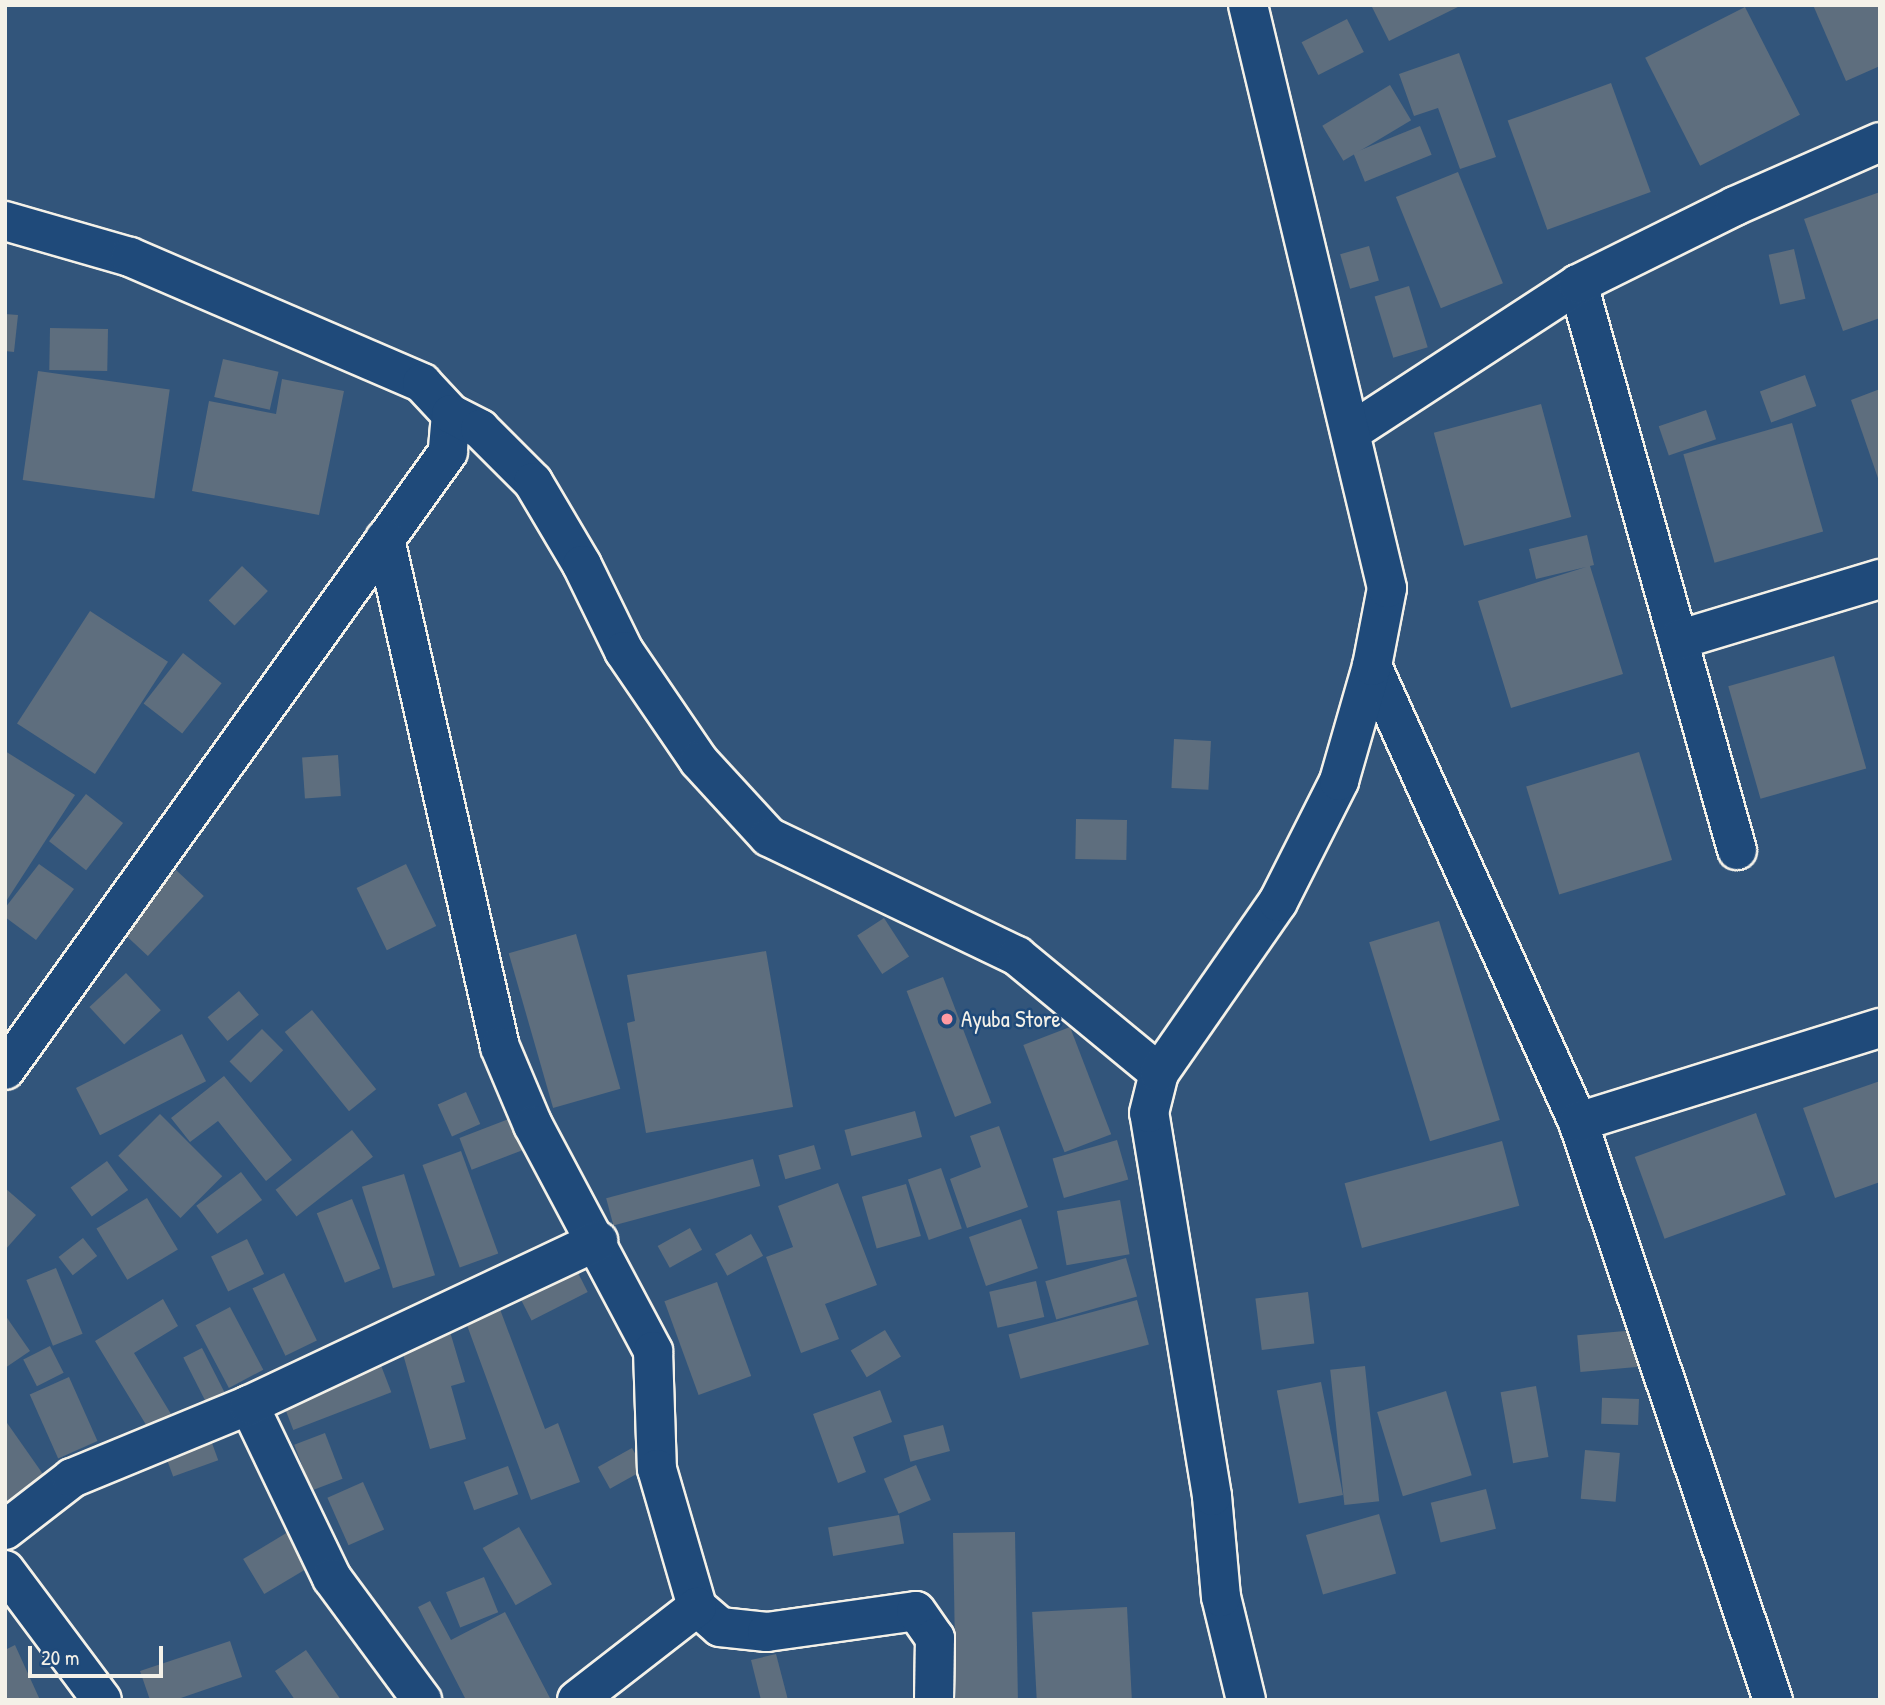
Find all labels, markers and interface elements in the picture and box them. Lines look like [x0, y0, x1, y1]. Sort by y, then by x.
place label: Ayuba Store [961, 1005, 1061, 1033]
marker: Ayuba Store [939, 1011, 955, 1027]
scale bar [32, 1632, 166, 1676]
text: 20 m [41, 1643, 79, 1672]

